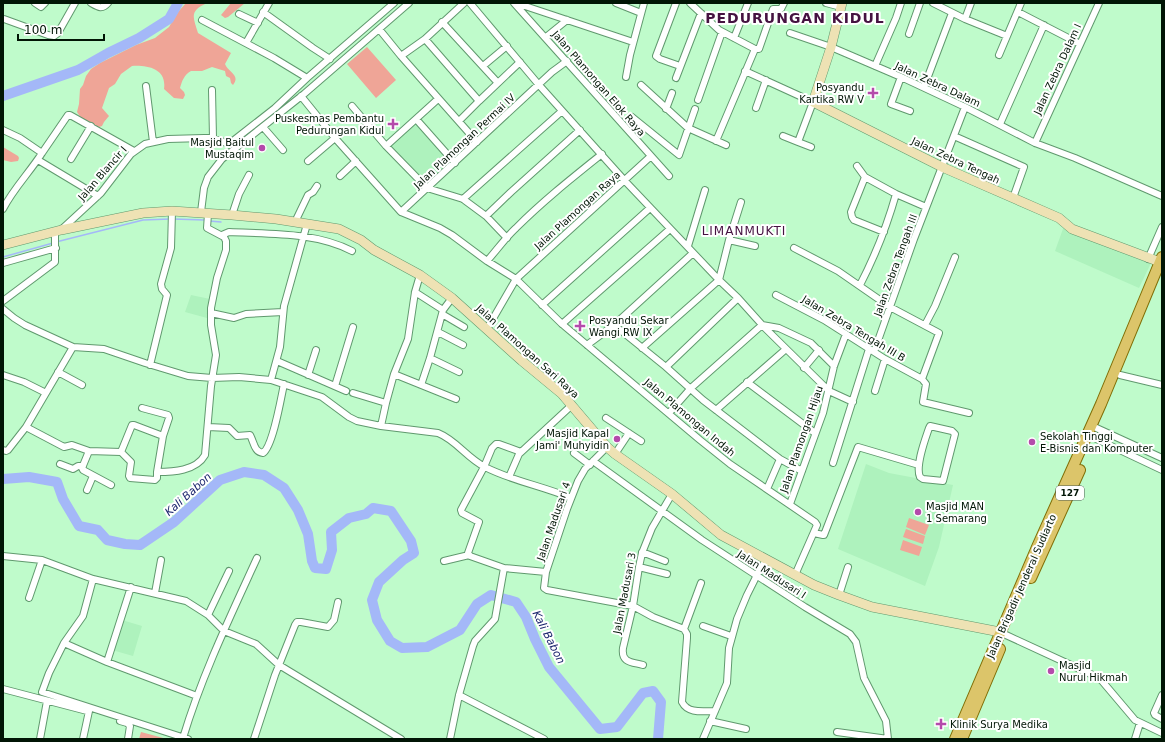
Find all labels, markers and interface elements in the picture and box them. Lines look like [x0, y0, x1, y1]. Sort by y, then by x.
district label: PEDURUNGAN KIDUL [705, 10, 885, 26]
scale bar [18, 16, 104, 42]
street label: Jalan Zebra Dalam I [1031, 22, 1083, 117]
text: 100 m [24, 23, 62, 37]
street label: Jalan Plamongan Elok Raya [549, 28, 647, 138]
street label: Jalan Zebra Dalam [893, 59, 982, 109]
place label: Posyandu Kartika RW V [799, 82, 864, 105]
marker: Posyandu Kartika RW V [867, 87, 879, 99]
street label: Jalan Plamongan Permai IV [411, 92, 517, 192]
place label: Puskesmas Pembantu Pedurungan Kidul [275, 113, 384, 136]
marker: Puskesmas Pembantu Pedurungan Kidul [387, 118, 399, 130]
street label: Jalan Zebra Tengah [909, 135, 1002, 186]
place label: Masjid Baitul Mustaqim [190, 137, 254, 160]
marker: Masjid Baitul Mustaqim [257, 143, 267, 153]
street label: Jalan Blancir I [75, 144, 129, 203]
street label: Jalan Plamongan Raya [531, 169, 622, 252]
street label: Jalan Zebra Tengah III [871, 213, 919, 319]
district label: LIMANMUKTI [702, 224, 786, 238]
street label: Jalan Zebra Tengah III B [799, 293, 907, 364]
street label: Jalan Plamongan Sari Raya [473, 302, 581, 400]
place label: Posyandu Sekar Wangi RW IX [589, 315, 669, 338]
marker: Posyandu Sekar Wangi RW IX [574, 320, 586, 332]
street label: Jalan Plamongan Indah [641, 376, 737, 458]
street label: Jalan Plamongan Hijau [778, 384, 825, 495]
place label: Masjid Kapal Jami' Muhyidin [535, 428, 609, 451]
place label: Sekolah Tinggi E-Bisnis dan Komputer [1040, 431, 1154, 454]
marker: Masjid Kapal Jami' Muhyidin [612, 434, 622, 444]
marker: Sekolah Tinggi E-Bisnis dan Komputer [1027, 437, 1037, 447]
water label: Kali Babon [162, 470, 214, 519]
street label: Jalan Madusari 4 [534, 480, 572, 563]
road number: 127 [1056, 486, 1084, 500]
place label: Masjid MAN 1 Semarang [926, 501, 987, 524]
marker: Masjid MAN 1 Semarang [913, 507, 923, 517]
street label: Jalan Brigadir Jenderal Sudiarto [984, 513, 1058, 661]
street label: Jalan Madusari I [735, 548, 808, 601]
street label: Jalan Madusari 3 [611, 551, 638, 636]
water label: Kali Babon [530, 608, 568, 666]
place label: Masjid Nurul Hikmah [1059, 660, 1128, 683]
marker: Masjid Nurul Hikmah [1046, 666, 1056, 676]
marker: Klinik Surya Medika [935, 718, 947, 730]
place label: Klinik Surya Medika [950, 719, 1048, 730]

